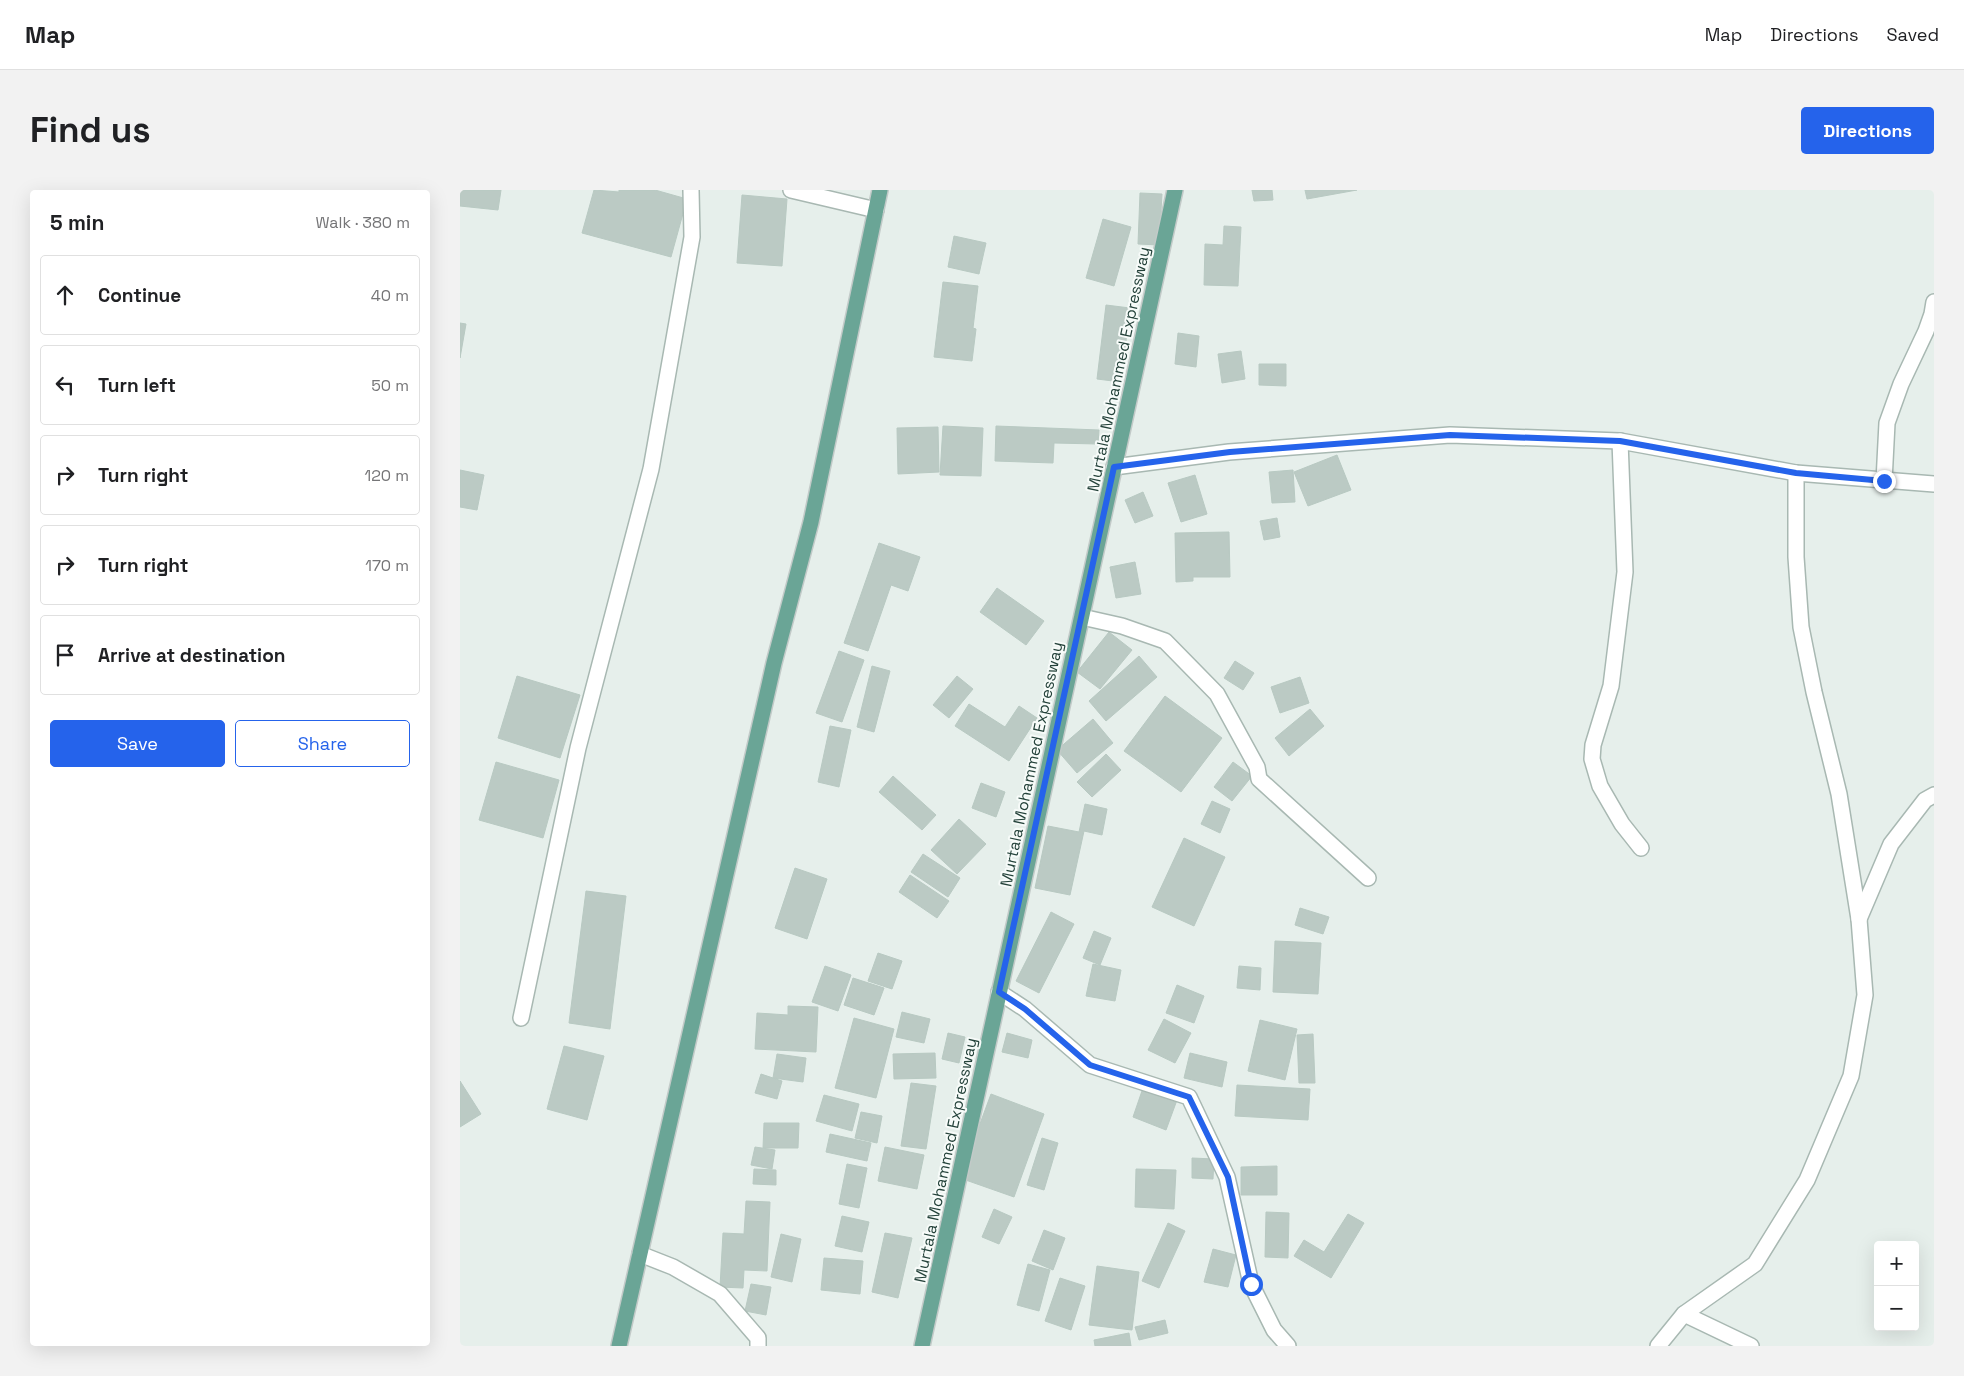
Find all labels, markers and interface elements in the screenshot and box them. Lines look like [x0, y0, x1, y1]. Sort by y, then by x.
text: Map [25, 19, 75, 50]
text: Map [1705, 23, 1742, 46]
text: Directions [1770, 23, 1859, 46]
text: Saved [1887, 23, 1939, 46]
button: Directions [1801, 107, 1934, 154]
text: Find us [30, 108, 151, 152]
text: 5 min [50, 209, 104, 236]
text: Walk · 380 m [315, 212, 410, 233]
street label: Murtala Mohammed Expressway [1082, 245, 1155, 493]
icon: ahead [51, 281, 79, 309]
text: Continue [98, 283, 181, 308]
text: 40 m [371, 285, 409, 306]
icon: left [51, 371, 79, 399]
text: Turn left [98, 373, 176, 398]
text: 50 m [371, 375, 409, 396]
icon: right [51, 461, 79, 489]
text: Turn right [98, 463, 188, 488]
text: 120 m [365, 465, 409, 486]
route end [1873, 470, 1896, 493]
icon: right [51, 551, 79, 579]
text: Turn right [98, 553, 188, 578]
text: 170 m [365, 555, 409, 576]
street label: Murtala Mohammed Expressway [995, 640, 1068, 888]
icon: arrive [51, 641, 79, 669]
text: Arrive at destination [98, 643, 286, 668]
button: Save [50, 720, 225, 767]
button: Share [235, 720, 410, 767]
street label: Murtala Mohammed Expressway [909, 1036, 982, 1284]
map controls [1874, 1241, 1919, 1331]
button: + [1874, 1241, 1919, 1286]
route start [1240, 1273, 1263, 1296]
button: − [1874, 1286, 1919, 1331]

